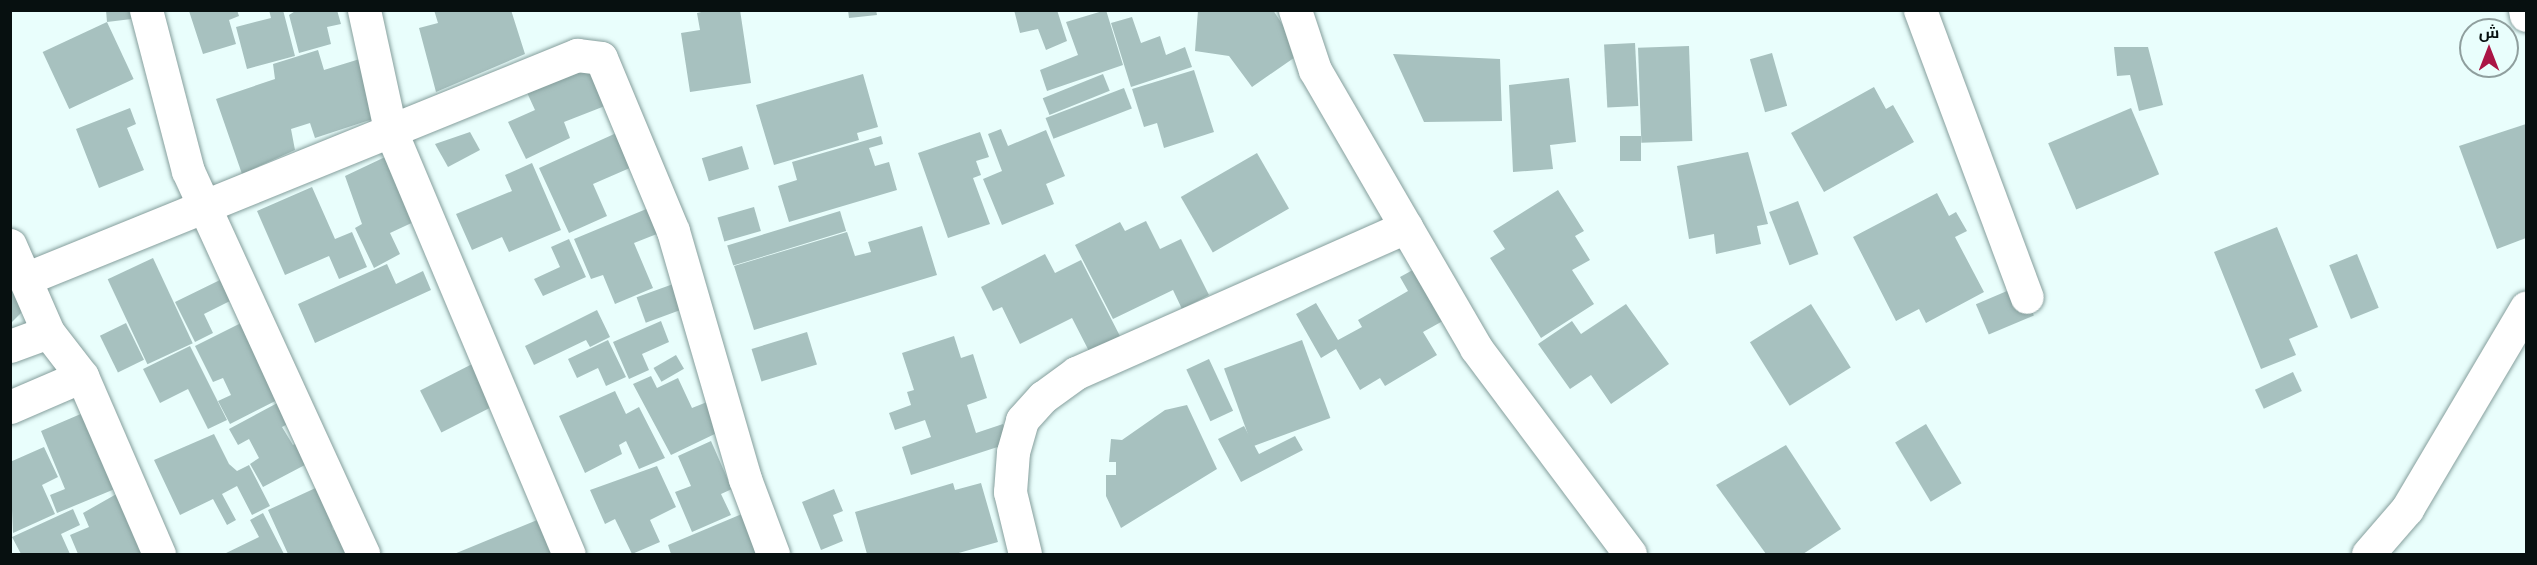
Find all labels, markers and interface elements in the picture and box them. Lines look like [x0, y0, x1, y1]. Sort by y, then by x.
north arrow [2459, 18, 2519, 78]
text: ش [2479, 21, 2499, 43]

